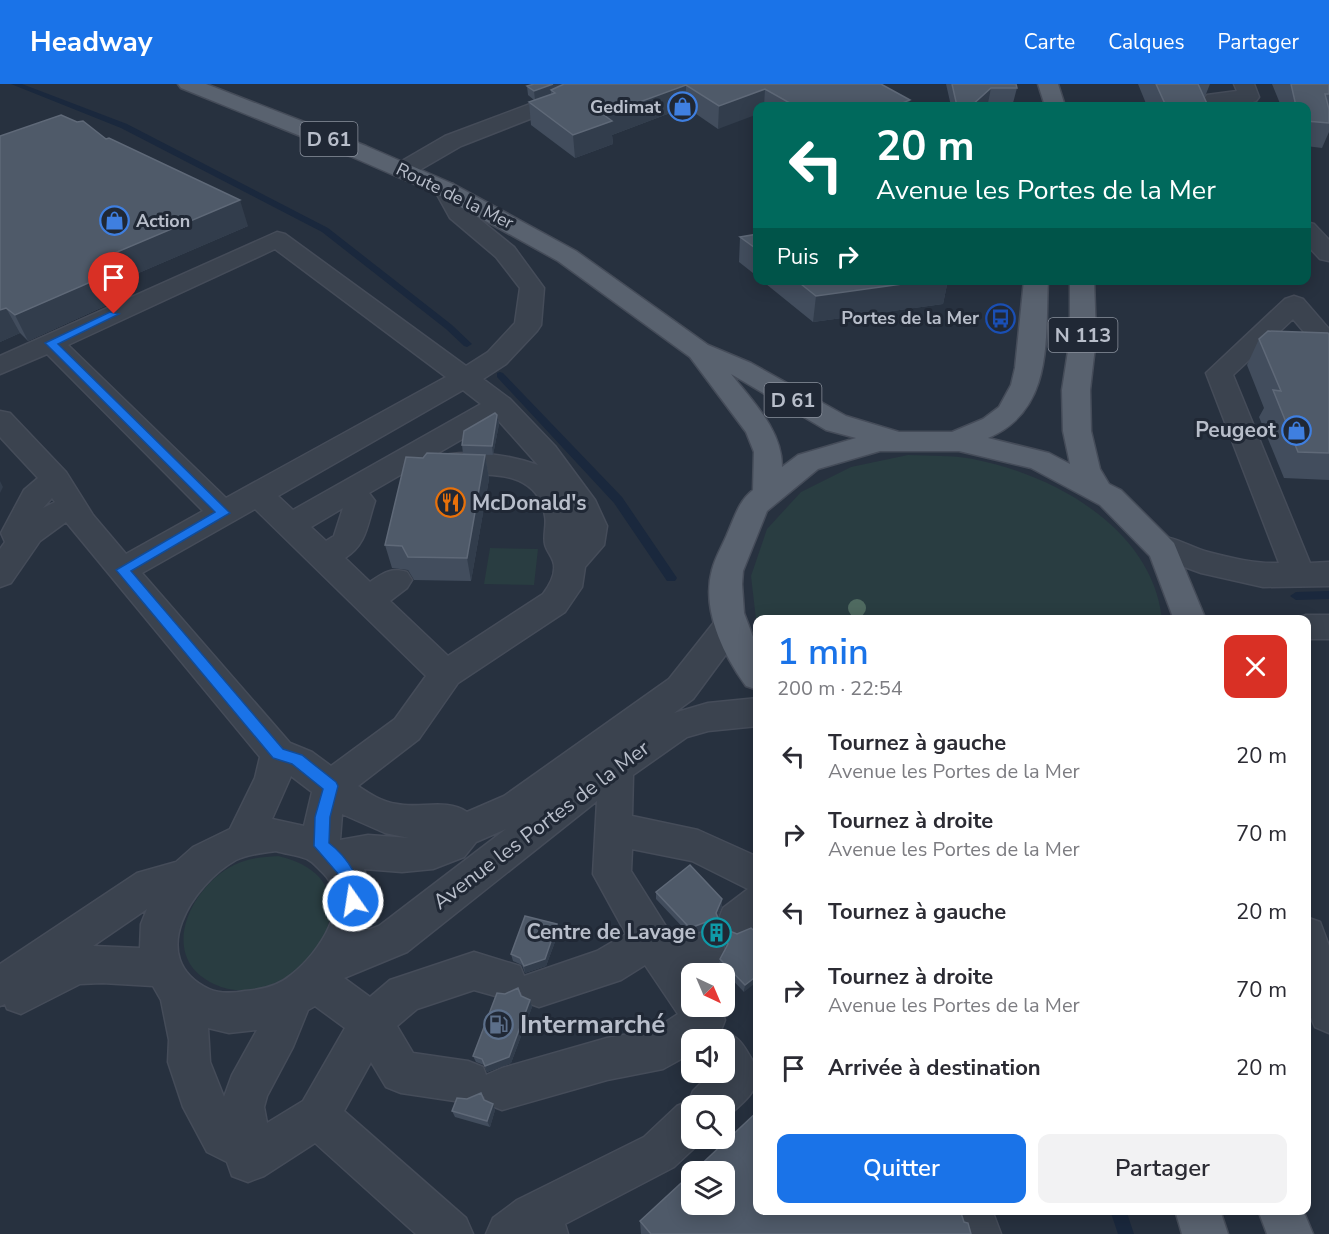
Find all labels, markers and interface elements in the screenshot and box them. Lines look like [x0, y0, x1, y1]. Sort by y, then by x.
text: Headway [30, 23, 152, 61]
text: Carte [1024, 28, 1075, 56]
text: Calques [1108, 28, 1185, 56]
text: Partager [1218, 28, 1299, 56]
shop icon: Gedimat [666, 91, 698, 123]
place label: Gedimat [590, 95, 661, 119]
text: 20 m [876, 118, 975, 175]
road number: D 61 [300, 122, 358, 156]
icon: left [777, 126, 855, 204]
street label: Route de la Mer [392, 157, 518, 235]
text: Avenue les Portes de la Mer [876, 172, 1216, 209]
shop icon: Action [99, 205, 131, 237]
place label: Action [136, 209, 190, 233]
icon: right [831, 240, 864, 273]
text: Puis [777, 242, 819, 272]
pin [88, 252, 139, 314]
icon: arrive [97, 261, 130, 294]
bus stop icon: Portes de la Mer [984, 302, 1016, 334]
place label: Portes de la Mer [841, 306, 979, 330]
road number: N 113 [1048, 318, 1118, 352]
road number: D 61 [764, 383, 822, 417]
shop icon: Peugeot [1281, 414, 1313, 446]
place label: Peugeot [1195, 416, 1277, 444]
restaurant icon: McDonald's [435, 487, 467, 519]
place label: McDonald's [472, 489, 587, 517]
text: 1 min [777, 628, 869, 677]
button: close [1224, 635, 1287, 698]
text: 200 m · 22:54 [777, 675, 903, 702]
text: Tournez à gauche [828, 728, 1006, 758]
street label: Avenue les Portes de la Mer [427, 734, 655, 916]
icon: left [777, 740, 810, 773]
text: 20 m [1236, 741, 1287, 771]
text: Avenue les Portes de la Mer [828, 758, 1080, 785]
text: Tournez à droite [828, 806, 993, 836]
icon: right [777, 818, 810, 851]
text: 70 m [1236, 819, 1287, 849]
text: Avenue les Portes de la Mer [828, 836, 1080, 863]
position arrow [321, 869, 385, 933]
icon: left [777, 896, 810, 929]
text: Tournez à gauche [828, 897, 1006, 927]
text: 20 m [1236, 897, 1287, 927]
building icon: Centre de Lavage [701, 916, 733, 948]
place label: Centre de Lavage [526, 918, 696, 946]
text: Tournez à droite [828, 962, 993, 992]
north arrow [681, 963, 735, 1017]
map controls [681, 963, 735, 1215]
icon: right [777, 974, 810, 1007]
text: 70 m [1236, 975, 1287, 1005]
text: Avenue les Portes de la Mer [828, 992, 1080, 1019]
place label: Intermarché [520, 1007, 665, 1042]
fuel station icon: Intermarché [483, 1008, 515, 1040]
button: sound [681, 1029, 735, 1083]
icon: arrive [777, 1052, 810, 1085]
text: Arrivée à destination [828, 1053, 1041, 1083]
text: 20 m [1236, 1053, 1287, 1083]
button: search [681, 1095, 735, 1149]
button: Quitter [777, 1134, 1026, 1203]
button: Partager [1038, 1134, 1287, 1203]
button: layers [681, 1161, 735, 1215]

